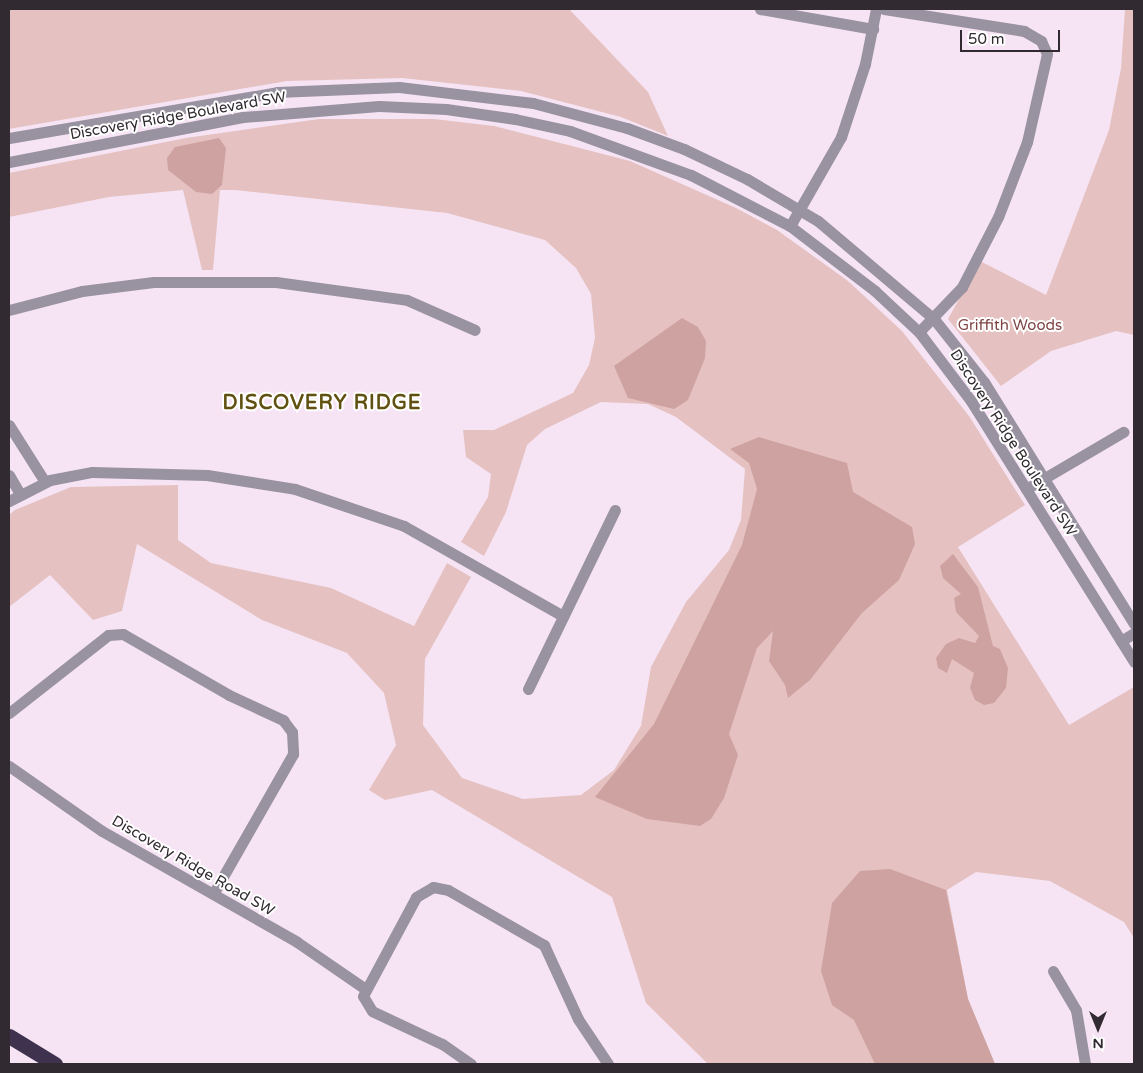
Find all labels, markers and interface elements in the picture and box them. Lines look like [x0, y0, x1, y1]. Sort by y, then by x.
scale bar [963, 20, 1063, 52]
text: 50 m [968, 30, 1005, 48]
street label: Discovery Ridge Boulevard SW [69, 88, 287, 144]
park label: Griffith Woods [958, 317, 1062, 335]
street label: Discovery Ridge Boulevard SW [946, 346, 1080, 540]
district label: DISCOVERY RIDGE [221, 391, 423, 415]
street label: Discovery Ridge Road SW [108, 812, 278, 920]
north arrow [1073, 1003, 1123, 1053]
text: N [1092, 1035, 1104, 1052]

